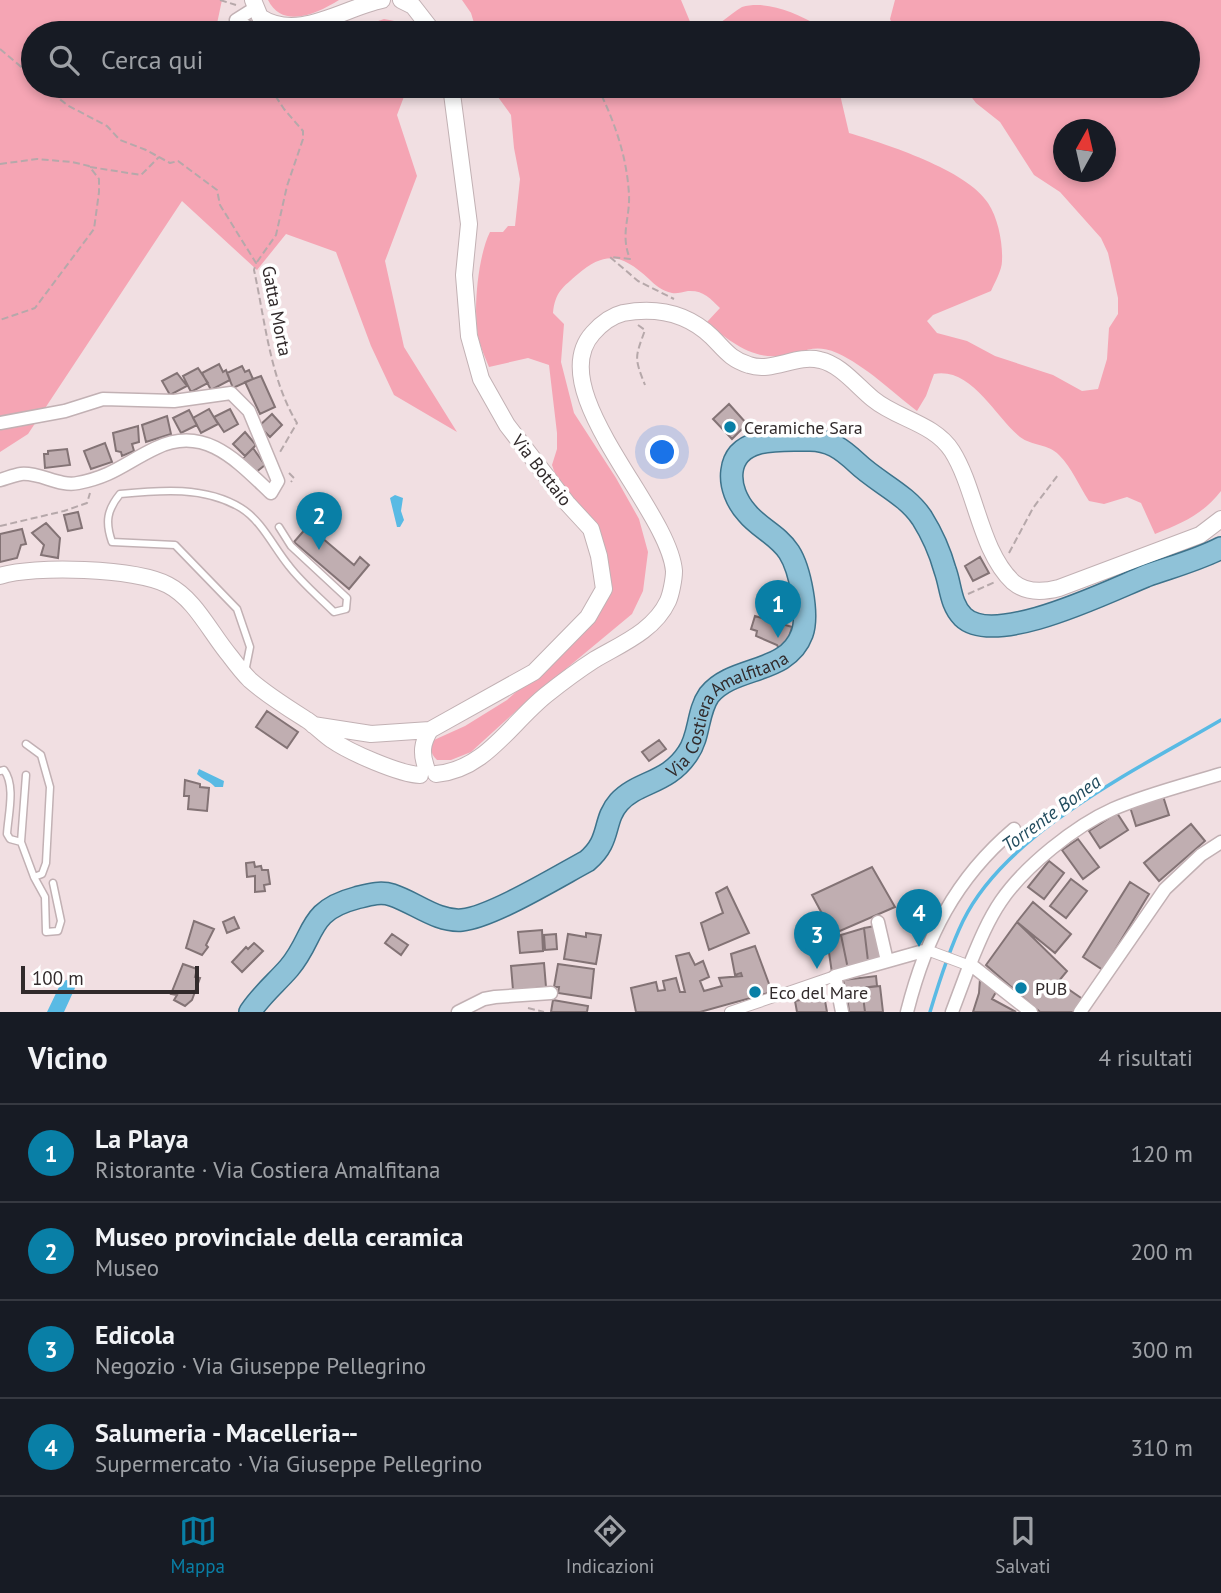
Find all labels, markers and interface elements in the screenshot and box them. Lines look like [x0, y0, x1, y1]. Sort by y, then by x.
search box [21, 21, 1200, 98]
icon: search [45, 41, 83, 79]
text: Cerca qui [101, 43, 204, 76]
north arrow [1053, 119, 1116, 182]
street label: Gatta Morta [257, 264, 297, 358]
place label: Ceramiche Sara [744, 416, 863, 439]
marker: Ceramiche Sara [722, 419, 738, 435]
street label: Via Bottaio [506, 429, 577, 510]
your location [645, 435, 679, 469]
pin: 2 [296, 492, 342, 550]
pin: 1 [755, 580, 801, 638]
street label: Via Costiera Amalfitana [660, 646, 792, 783]
water label: Torrente Bonea [997, 769, 1106, 857]
pin: 4 [896, 889, 942, 947]
pin: 3 [794, 911, 840, 969]
scale bar [21, 963, 200, 995]
text: 100 m [32, 966, 84, 990]
place label: PUB [1035, 977, 1067, 1000]
marker: PUB [1013, 980, 1029, 996]
place label: Eco del Mare [769, 981, 868, 1004]
marker: Eco del Mare [747, 984, 763, 1000]
text: Vicino [28, 1038, 108, 1077]
text: 4 risultati [1098, 1043, 1193, 1072]
text: La Playa [95, 1122, 189, 1155]
text: 1 [44, 1139, 58, 1168]
text: 120 m [1131, 1139, 1193, 1168]
text: Ristorante · Via Costiera Amalfitana [95, 1155, 440, 1184]
text: Museo provinciale della ceramica [95, 1220, 463, 1253]
text: 2 [44, 1237, 58, 1266]
text: 200 m [1131, 1237, 1193, 1266]
text: Museo [95, 1253, 159, 1282]
text: Edicola [95, 1318, 175, 1351]
text: 3 [44, 1335, 58, 1364]
text: 300 m [1131, 1335, 1193, 1364]
text: Negozio · Via Giuseppe Pellegrino [95, 1351, 426, 1380]
text: Salumeria - Macelleria-- [95, 1416, 358, 1449]
text: 4 [44, 1433, 58, 1462]
text: 310 m [1131, 1433, 1193, 1462]
text: Supermercato · Via Giuseppe Pellegrino [95, 1449, 482, 1478]
tab: Mappa [170, 1512, 225, 1578]
tab: Indicazioni [566, 1512, 654, 1578]
tab: Salvati [995, 1512, 1050, 1578]

